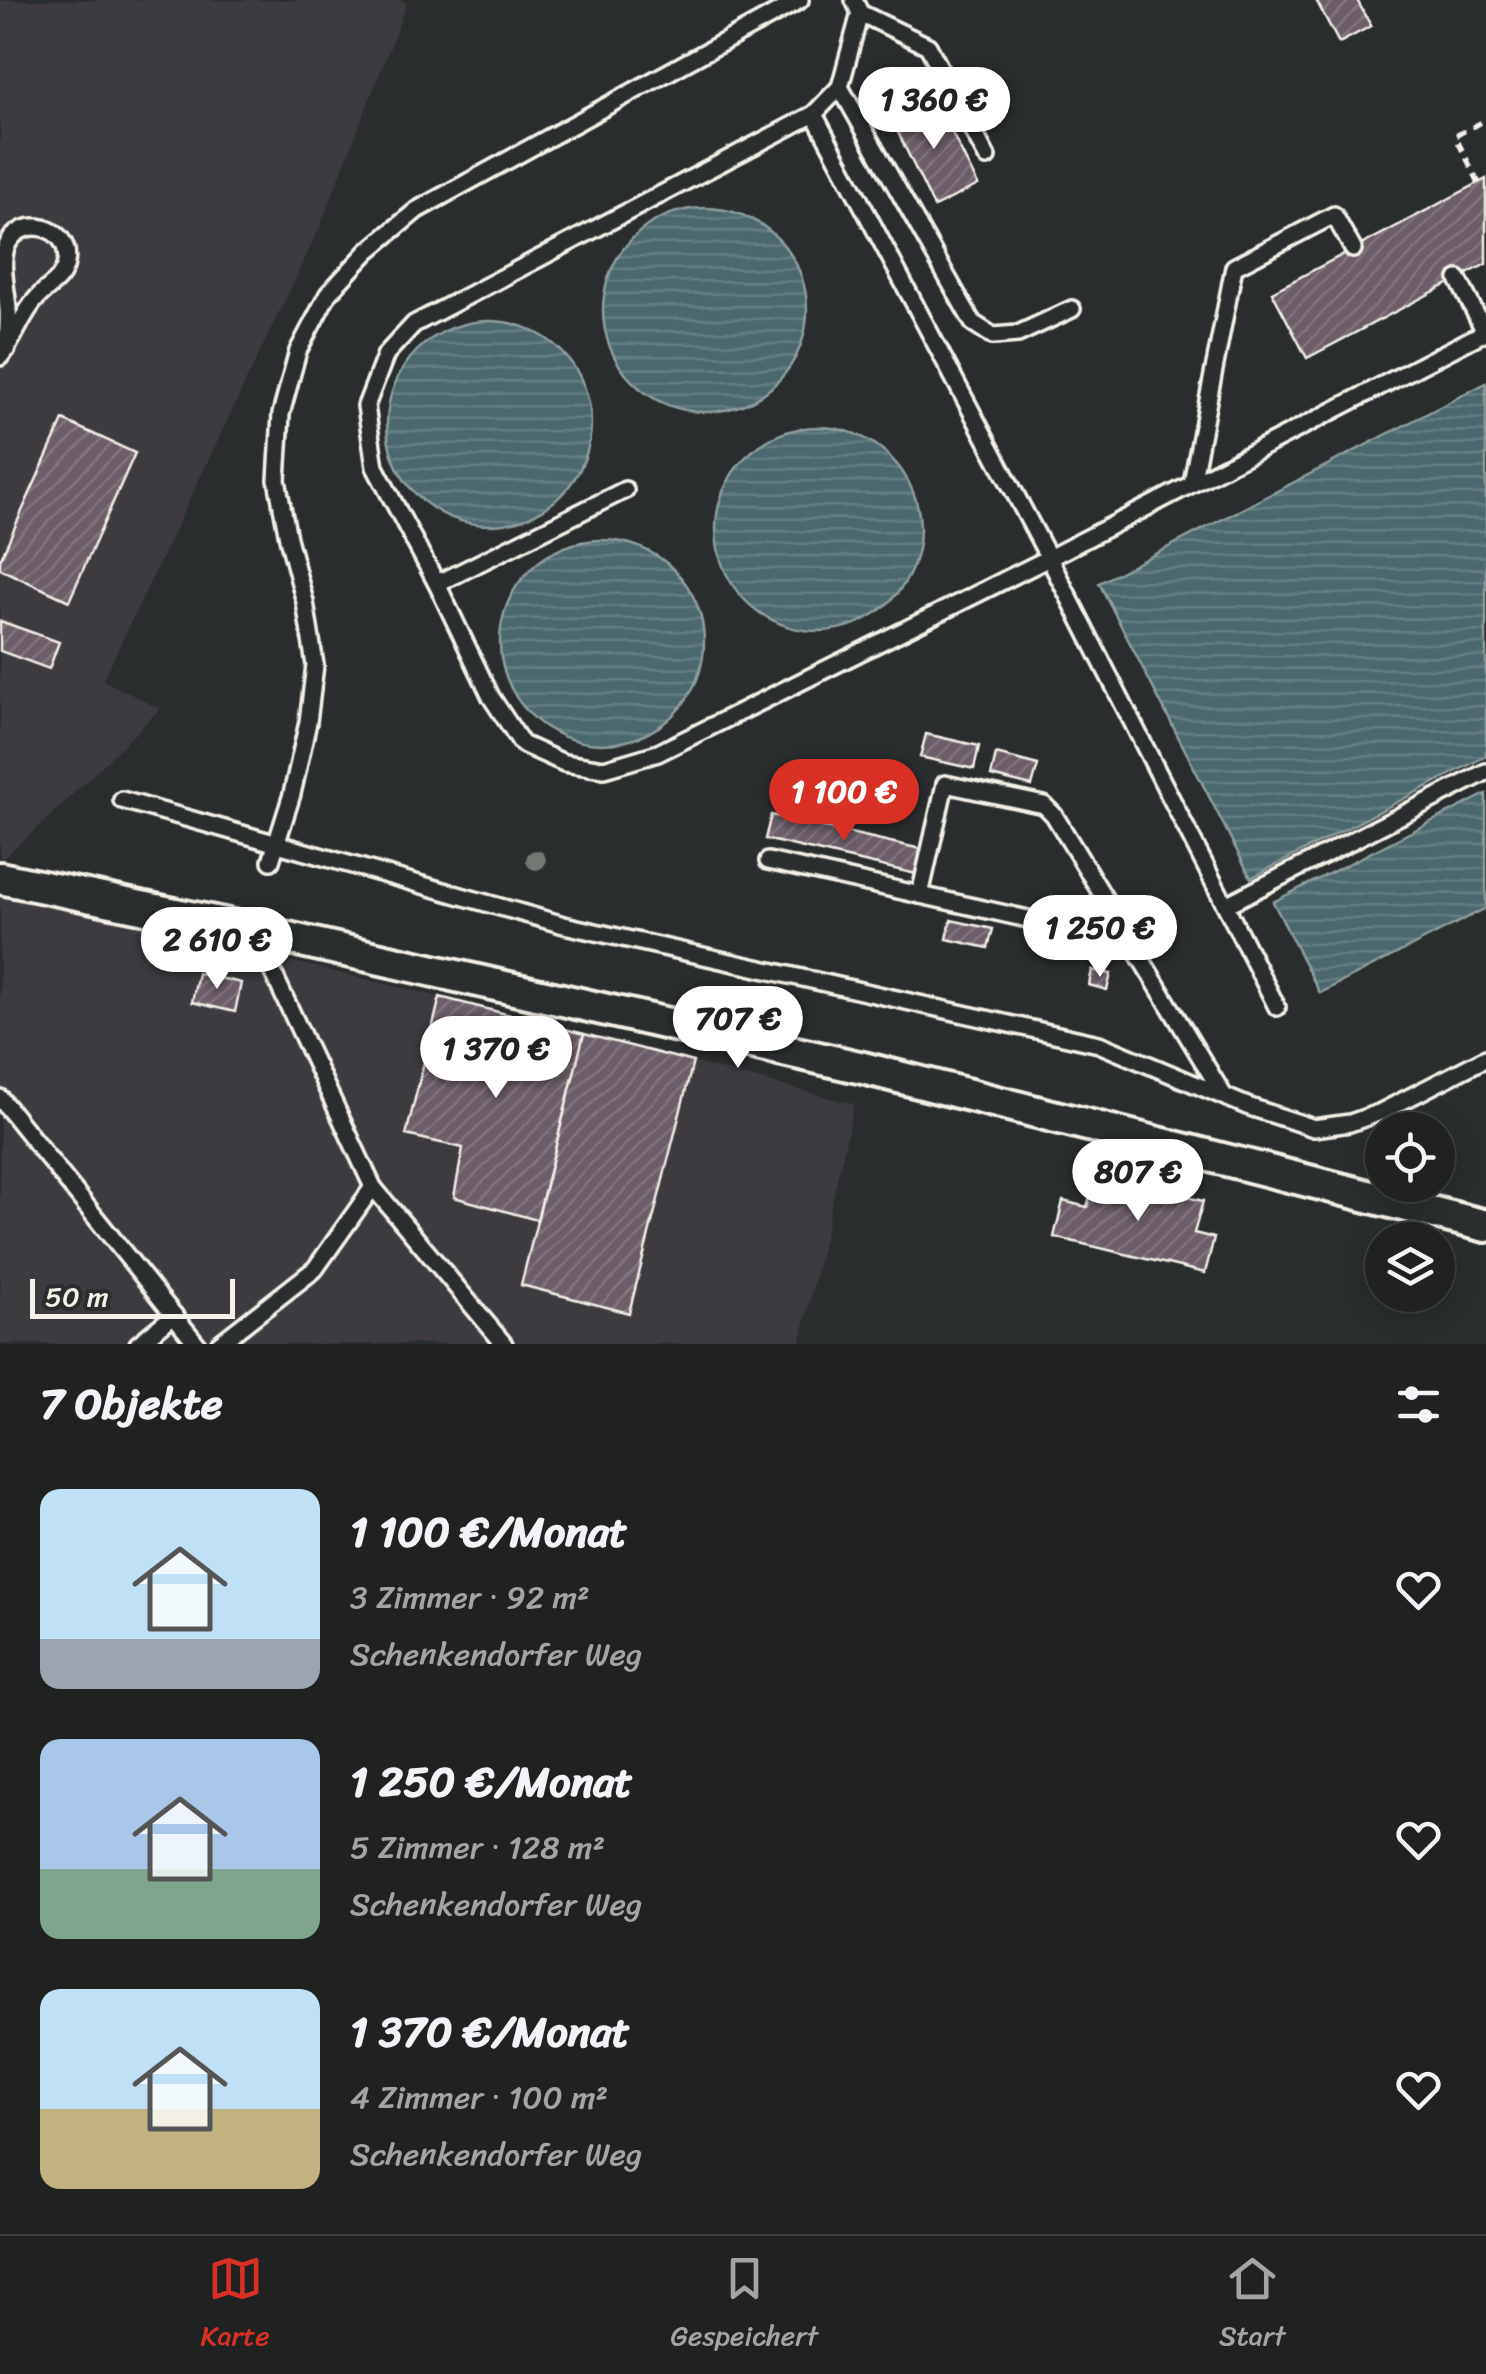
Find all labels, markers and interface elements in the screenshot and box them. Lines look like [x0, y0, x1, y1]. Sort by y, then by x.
pin: 1 360 € [842, 67, 1026, 152]
text: 1 360 € [880, 71, 988, 128]
pin: 1 100 € [752, 759, 936, 844]
text: 1 100 € [791, 763, 897, 820]
pin: 1 250 € [1008, 895, 1192, 980]
text: 1 250 € [1045, 899, 1155, 956]
pin: 2 610 € [125, 907, 309, 992]
text: 2 610 € [163, 911, 271, 968]
pin: 707 € [668, 986, 808, 1071]
text: 707 € [695, 990, 781, 1047]
pin: 1 370 € [404, 1016, 588, 1101]
text: 1 370 € [442, 1020, 550, 1077]
map controls [1365, 1112, 1455, 1312]
button: locate [1365, 1112, 1455, 1202]
pin: 807 € [1068, 1139, 1208, 1224]
text: 807 € [1094, 1143, 1182, 1200]
button: layers [1365, 1222, 1455, 1312]
text: 50 m [45, 1272, 109, 1321]
scale bar [30, 1274, 235, 1318]
text: 7 Objekte [40, 1367, 223, 1441]
icon: filters [1391, 1377, 1446, 1432]
text: 1 100 €/Monat [350, 1495, 627, 1569]
icon: home [120, 1529, 240, 1649]
icon: heart [1391, 1562, 1446, 1617]
text: 3 Zimmer · 92 m² [350, 1569, 590, 1626]
text: Schenkendorfer Weg [350, 1626, 642, 1683]
text: 1 250 €/Monat [350, 1745, 633, 1819]
icon: home [120, 1779, 240, 1899]
icon: heart [1391, 1812, 1446, 1867]
text: 5 Zimmer · 128 m² [350, 1819, 605, 1876]
text: Schenkendorfer Weg [350, 1876, 642, 1933]
text: 1 370 €/Monat [350, 1995, 630, 2069]
icon: home [120, 2029, 240, 2149]
icon: heart [1391, 2062, 1446, 2117]
text: 4 Zimmer · 100 m² [350, 2069, 608, 2126]
text: Schenkendorfer Weg [350, 2126, 642, 2183]
tab: Karte [200, 2251, 270, 2360]
tab: Gespeichert [671, 2251, 818, 2360]
tab: Start [1219, 2251, 1286, 2360]

